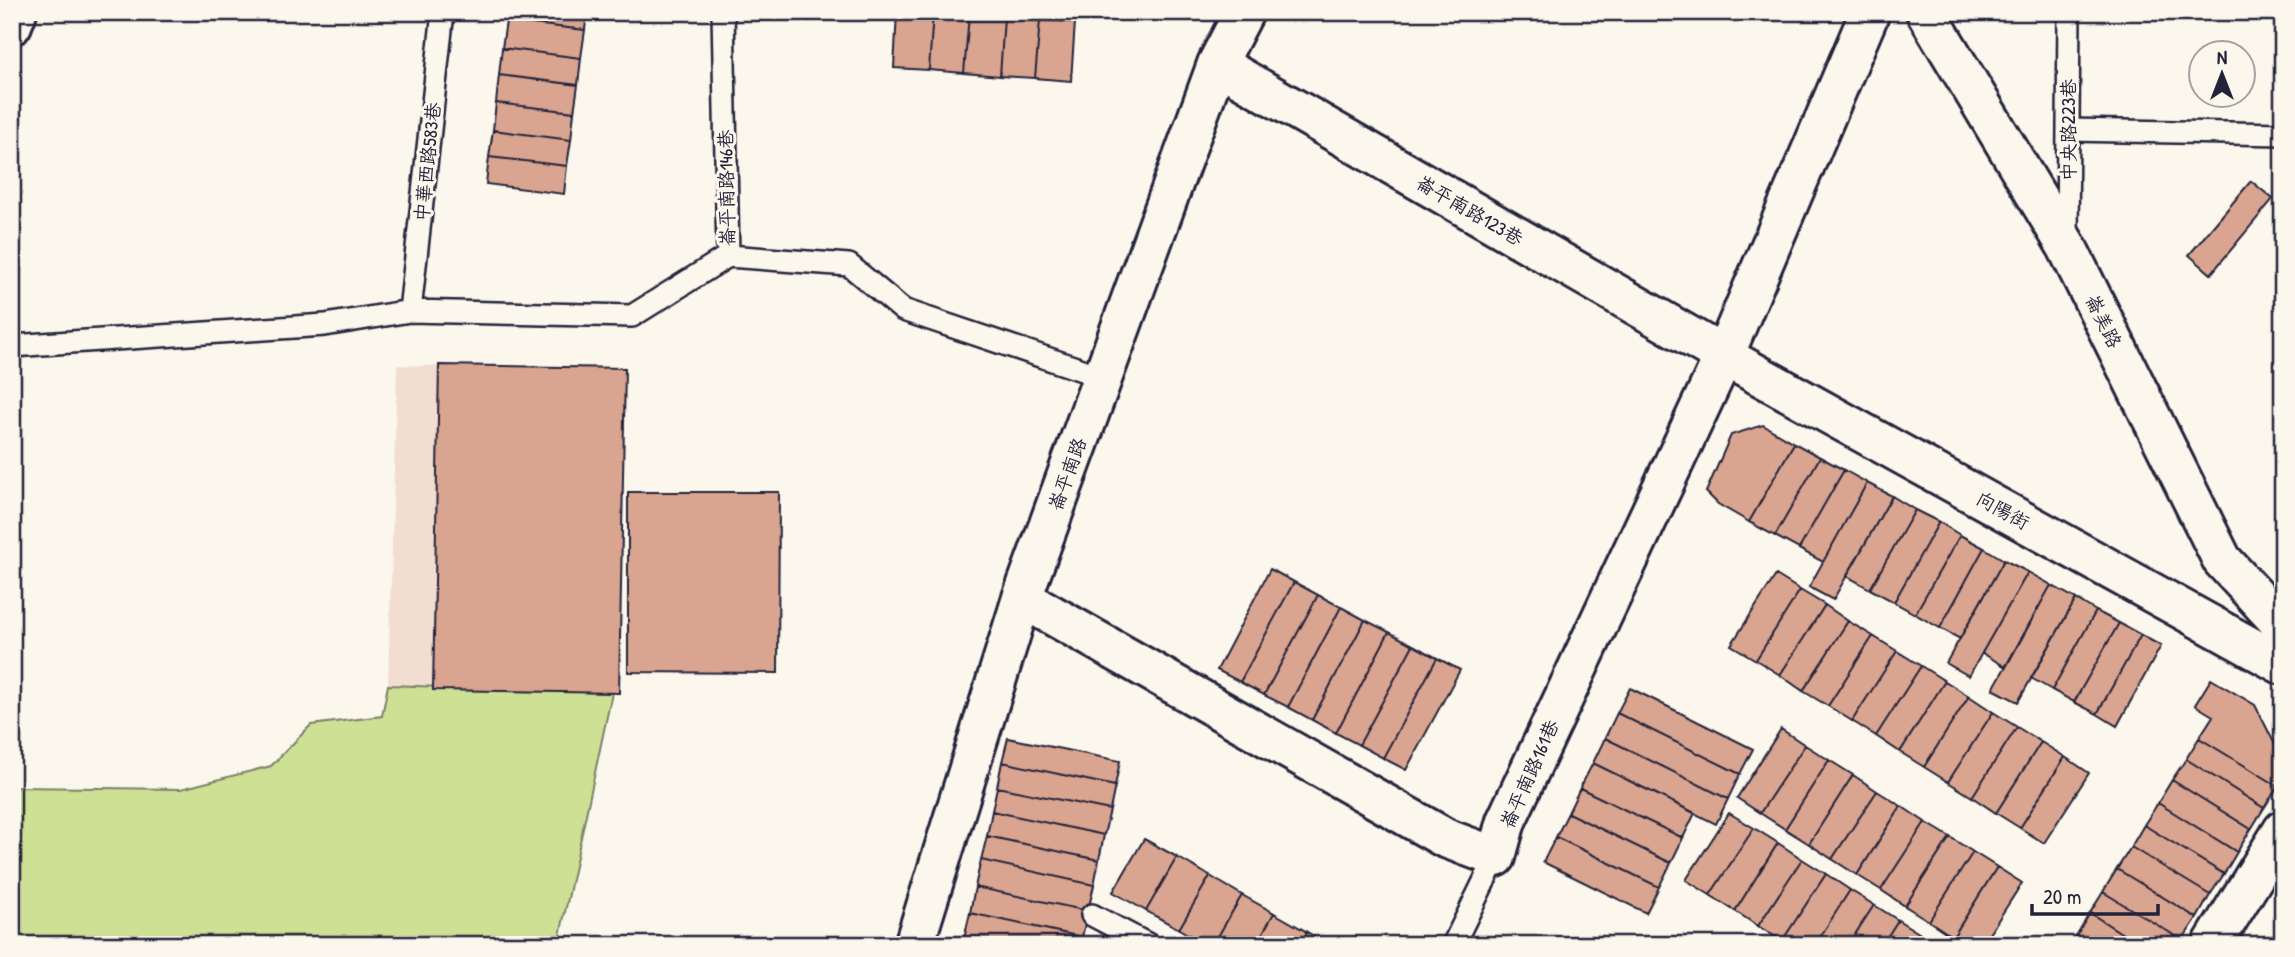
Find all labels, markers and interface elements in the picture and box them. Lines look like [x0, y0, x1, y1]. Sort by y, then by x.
north arrow [2186, 38, 2256, 108]
text: N [2217, 44, 2227, 70]
street label: 中央路223巷 [2055, 79, 2081, 181]
street label: 中華西路583巷 [408, 101, 446, 223]
street label: 崙平南路146巷 [712, 129, 740, 247]
street label: 崙平南路123巷 [1412, 169, 1528, 251]
street label: 崙美路 [2080, 290, 2128, 352]
street label: 崙平南路 [1042, 434, 1092, 514]
street label: 向陽街 [1972, 485, 2034, 535]
street label: 崙平南路161巷 [1493, 716, 1565, 832]
scale bar [2032, 873, 2158, 917]
text: 20 m [2043, 882, 2081, 911]

